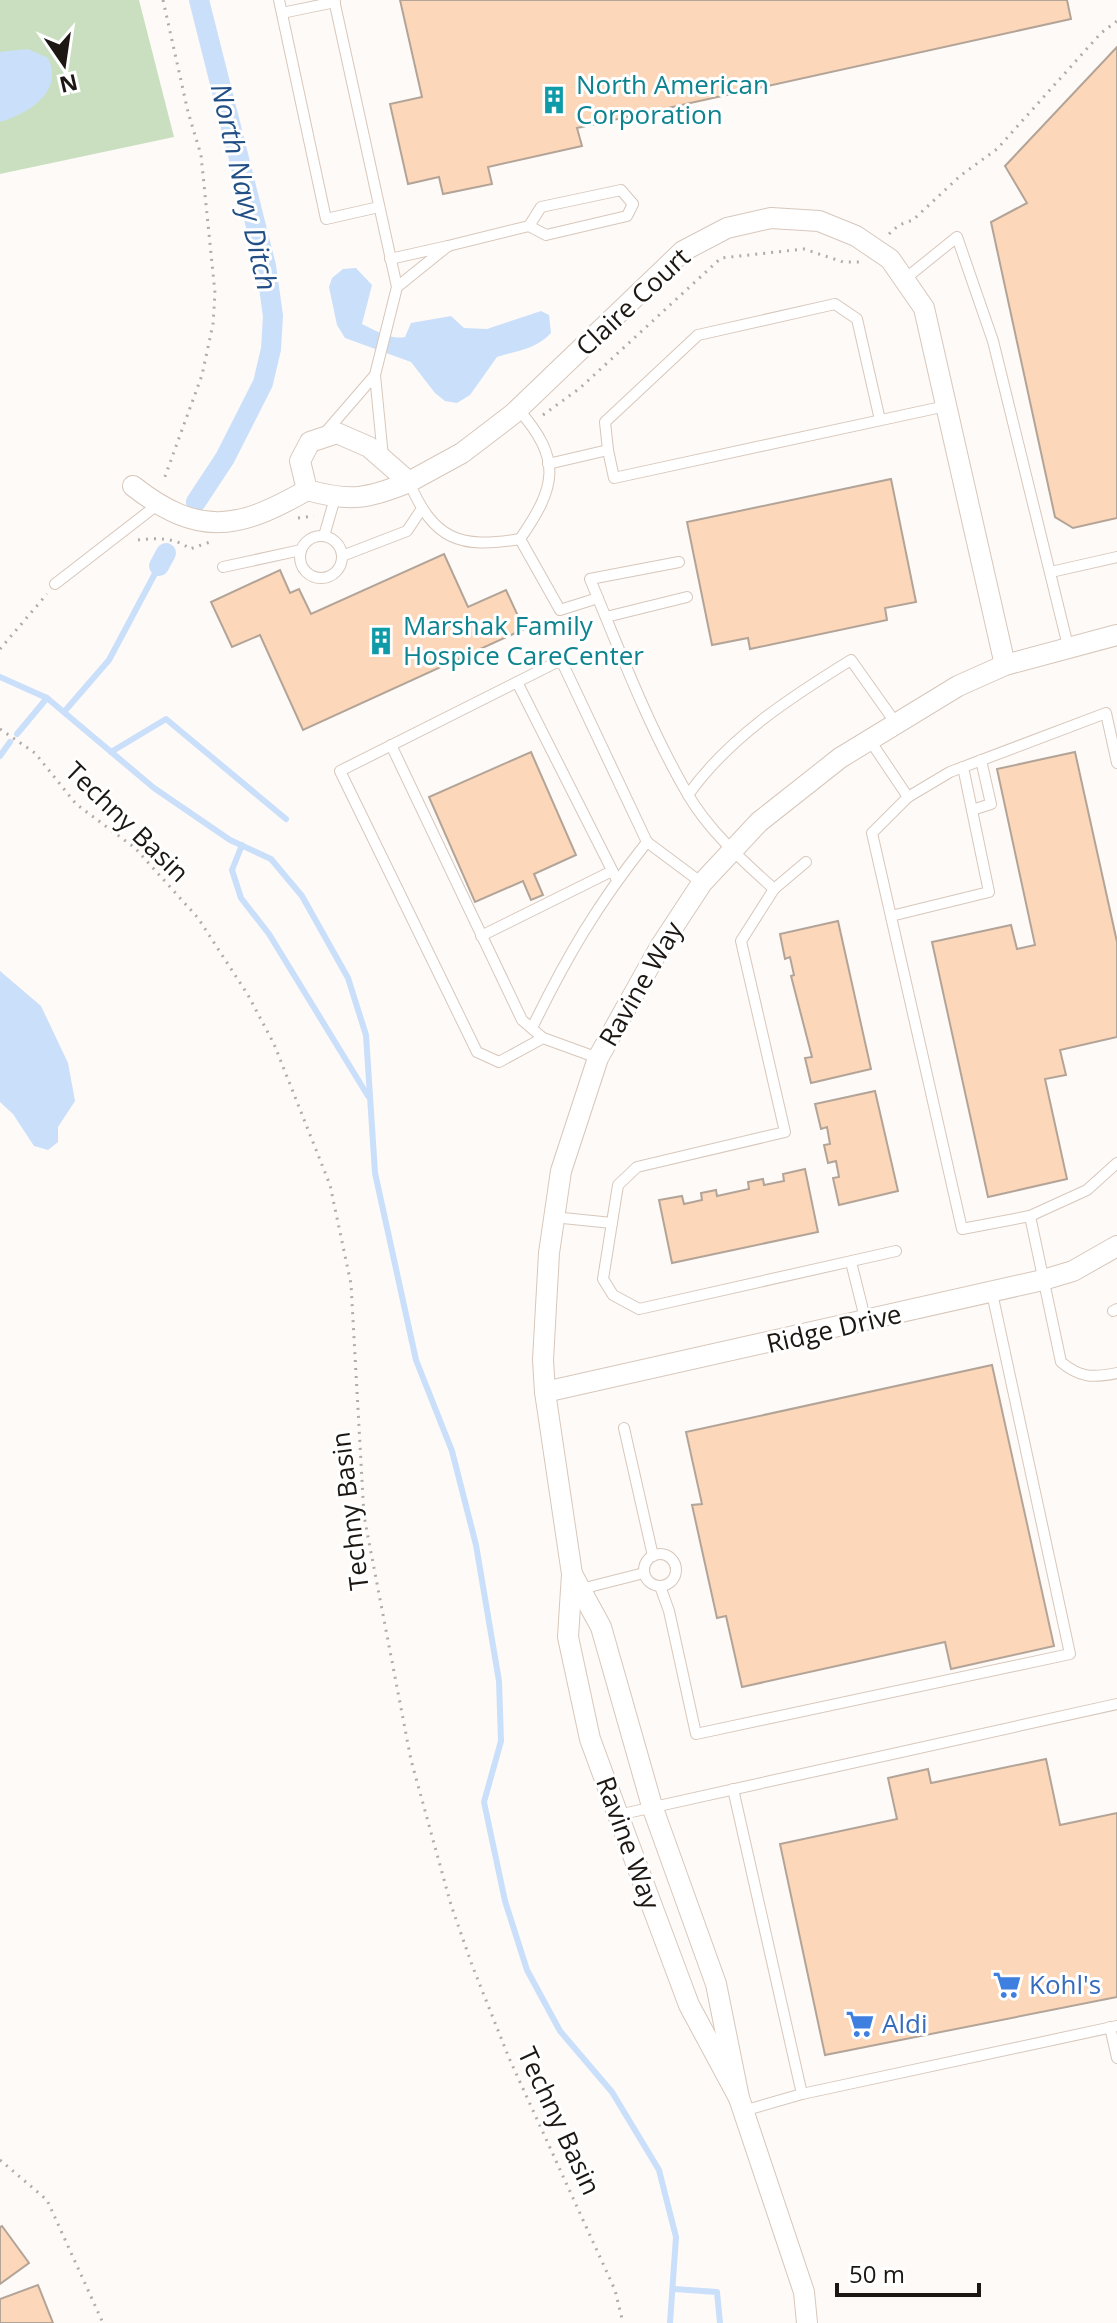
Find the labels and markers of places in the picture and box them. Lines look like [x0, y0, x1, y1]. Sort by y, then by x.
place label: North American Corporation [576, 66, 769, 132]
building icon: North American Corporation [539, 85, 569, 115]
place label: Marshak Family Hospice CareCenter [403, 607, 644, 673]
building icon: Marshak Family Hospice CareCenter [366, 626, 396, 656]
place label: Kohl's [1029, 1966, 1101, 2002]
supermarket icon: Kohl's [992, 1970, 1022, 2000]
place label: Aldi [882, 2005, 927, 2041]
supermarket icon: Aldi [845, 2009, 875, 2039]

